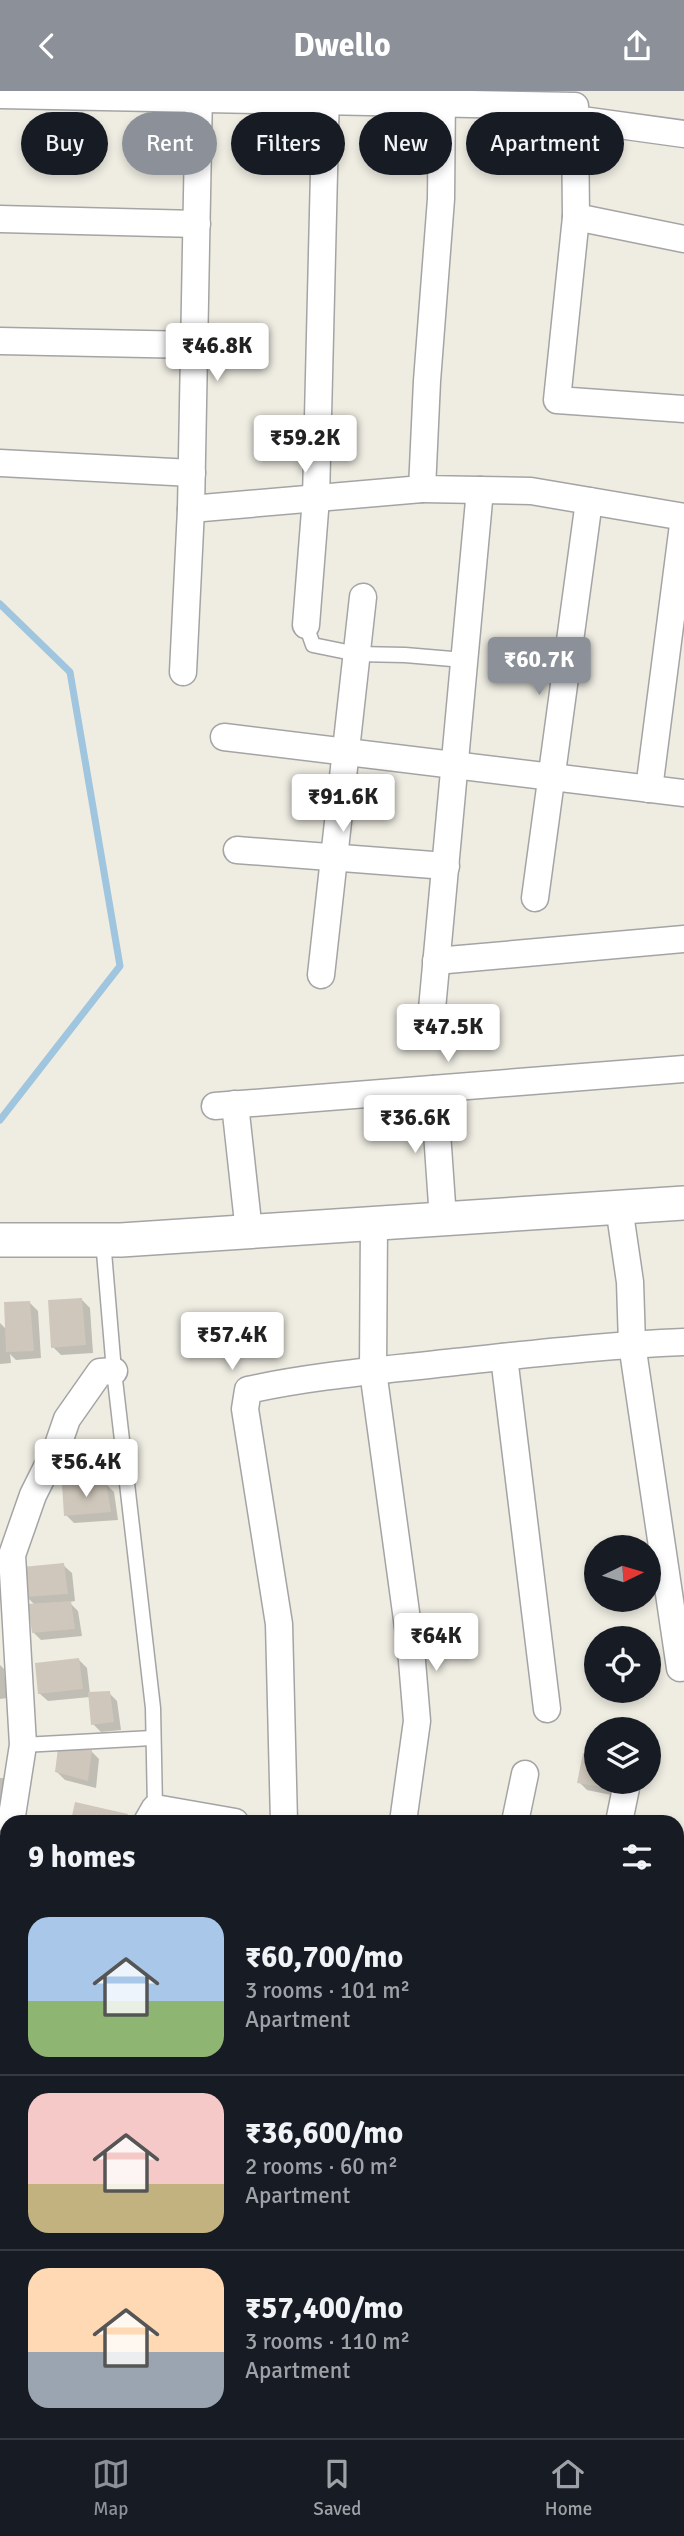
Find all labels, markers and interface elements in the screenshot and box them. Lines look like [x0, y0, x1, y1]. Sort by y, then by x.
text: Dwello [293, 26, 391, 65]
icon: back [28, 27, 66, 65]
icon: share [618, 27, 656, 65]
chip: Buy [21, 112, 108, 175]
chip: Rent [122, 112, 217, 175]
chip: Filters [231, 112, 345, 175]
chip: New [359, 112, 452, 175]
chip: Apartment [466, 112, 624, 175]
pin: ₹46.8K [160, 323, 274, 383]
text: ₹46.8K [182, 331, 252, 360]
pin: ₹59.2K [248, 415, 362, 475]
text: ₹59.2K [270, 423, 340, 452]
pin: ₹60.7K [482, 637, 596, 697]
text: ₹60.7K [504, 645, 574, 674]
pin: ₹91.6K [286, 775, 400, 834]
text: ₹91.6K [308, 782, 378, 811]
pin: ₹47.5K [391, 1005, 505, 1064]
text: ₹47.5K [413, 1012, 483, 1041]
pin: ₹36.6K [358, 1095, 472, 1155]
text: ₹36.6K [380, 1103, 450, 1132]
pin: ₹57.4K [175, 1313, 289, 1372]
text: ₹57.4K [197, 1320, 267, 1349]
pin: ₹56.4K [29, 1439, 143, 1499]
text: ₹56.4K [51, 1447, 121, 1476]
north arrow [584, 1535, 662, 1612]
map controls [584, 1535, 661, 1794]
pin: ₹64K [395, 1613, 477, 1673]
text: ₹64K [410, 1621, 462, 1650]
button: locate [584, 1626, 661, 1703]
button: layers [584, 1717, 661, 1794]
icon: filters [618, 1838, 656, 1876]
text: 9 homes [28, 1839, 135, 1876]
text: ₹60,700/mo [245, 1939, 403, 1976]
icon: home [84, 1945, 168, 2029]
text: 3 rooms · 101 m² [245, 1976, 410, 2005]
text: Apartment [245, 2005, 350, 2034]
text: ₹36,600/mo [245, 2115, 403, 2152]
icon: home [84, 2121, 168, 2205]
text: 2 rooms · 60 m² [245, 2152, 398, 2181]
text: Apartment [245, 2181, 350, 2210]
text: ₹57,400/mo [245, 2290, 403, 2327]
icon: home [84, 2296, 168, 2380]
text: 3 rooms · 110 m² [245, 2327, 410, 2356]
text: Apartment [245, 2356, 350, 2385]
tab: Map [92, 2455, 130, 2521]
tab: Saved [313, 2455, 361, 2521]
tab: Home [545, 2455, 592, 2521]

